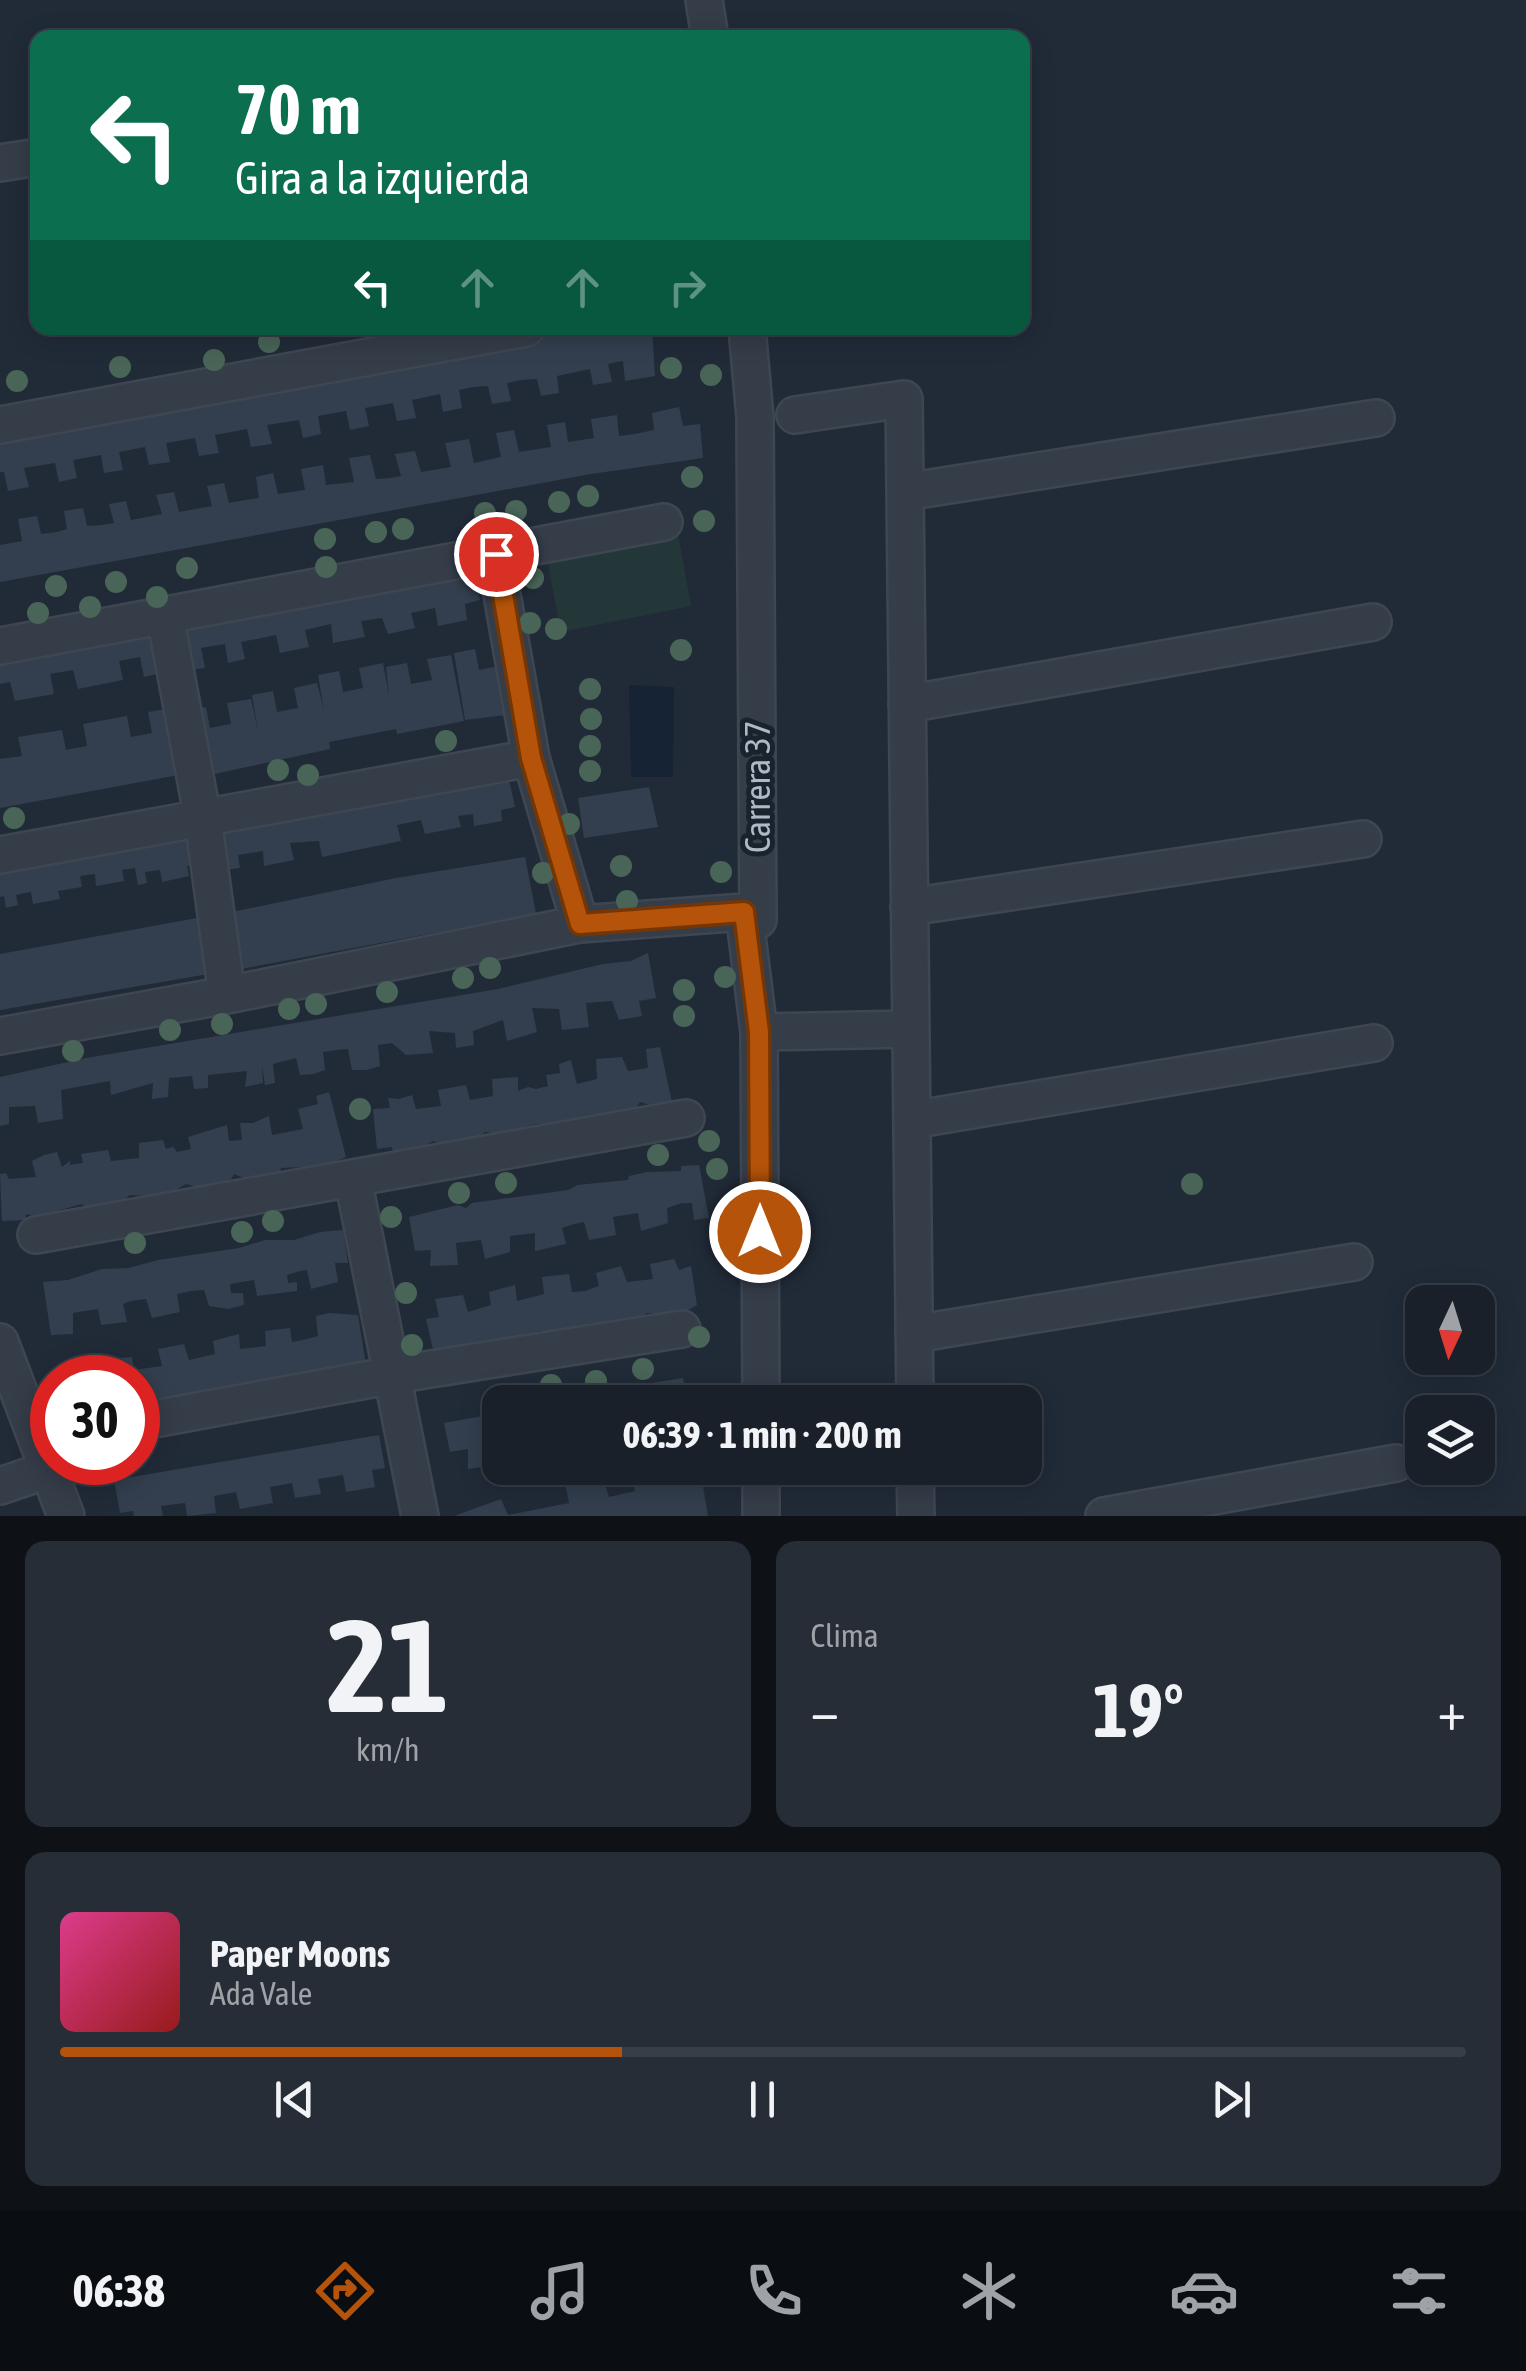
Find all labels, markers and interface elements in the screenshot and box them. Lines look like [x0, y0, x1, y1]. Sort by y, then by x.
text: 70 m [235, 69, 361, 149]
icon: left [70, 70, 200, 200]
text: Gira a la izquierda [235, 152, 530, 204]
icon: left [345, 260, 400, 315]
icon: ahead [450, 260, 505, 315]
icon: ahead [555, 260, 610, 315]
icon: right [660, 260, 715, 315]
pin [454, 512, 539, 597]
icon: arrive [469, 527, 524, 582]
street label: Carrera 37 [737, 721, 777, 853]
position arrow [708, 1180, 812, 1284]
north arrow [1405, 1285, 1495, 1375]
map controls [1405, 1285, 1495, 1485]
speed limit sign: 30 [30, 1355, 160, 1485]
button: layers [1405, 1395, 1495, 1485]
text: 06:39 · 1 min · 200 m [622, 1413, 902, 1456]
text: 21 [327, 1591, 449, 1740]
text: Clima [811, 1617, 879, 1654]
text: 19° [1093, 1667, 1184, 1753]
text: − [811, 1679, 839, 1742]
text: + [1437, 1679, 1466, 1742]
text: km/h [356, 1731, 419, 1768]
text: Paper Moons [210, 1932, 390, 1975]
text: Ada Vale [210, 1975, 312, 2012]
icon: previous [267, 2072, 322, 2127]
icon: pause [735, 2072, 790, 2127]
icon: next [1204, 2072, 1259, 2127]
icon: directions [310, 2256, 380, 2326]
icon: music [525, 2256, 595, 2326]
icon: phone [739, 2256, 809, 2326]
icon: climate [954, 2256, 1024, 2326]
icon: car [1169, 2256, 1239, 2326]
icon: filters [1384, 2256, 1454, 2326]
text: 06:38 [72, 2265, 165, 2317]

